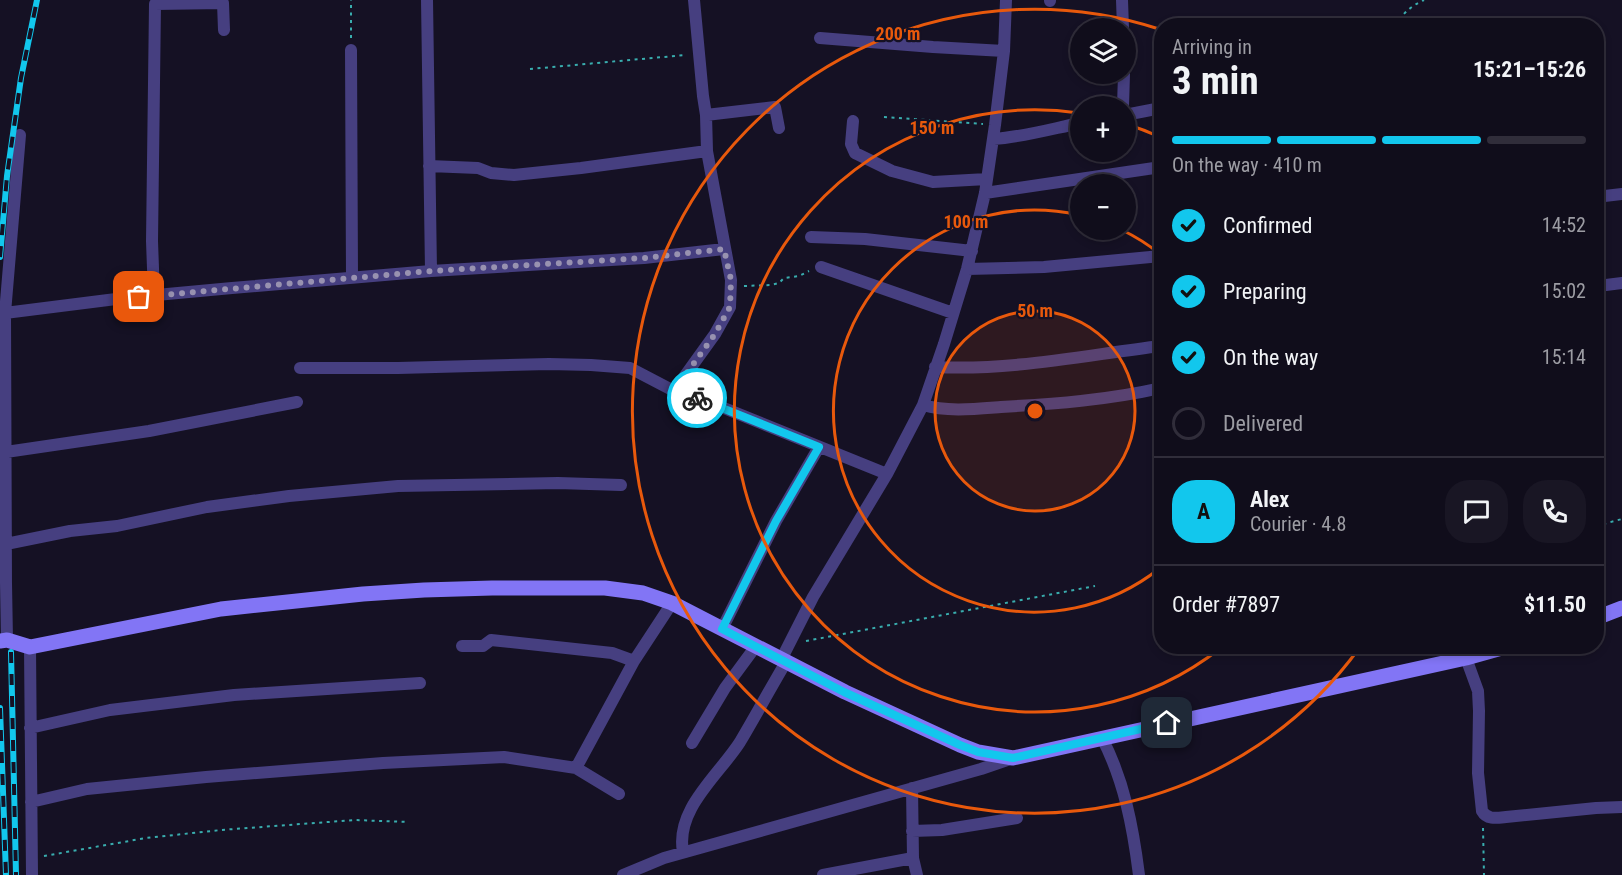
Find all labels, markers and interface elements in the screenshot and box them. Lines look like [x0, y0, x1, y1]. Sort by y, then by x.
map controls [1070, 18, 1136, 240]
button: layers [1070, 18, 1136, 84]
text: 200 m [876, 23, 920, 44]
text: Arriving in [1172, 35, 1252, 59]
text: 15:21–15:26 [1473, 57, 1586, 82]
text: 3 min [1172, 58, 1259, 104]
button: + [1070, 96, 1136, 162]
text: 150 m [910, 117, 954, 138]
text: On the way · 410 m [1172, 153, 1322, 177]
button: − [1070, 174, 1136, 240]
icon: check [1172, 209, 1205, 242]
text: 100 m [944, 211, 988, 232]
text: Confirmed [1223, 213, 1312, 238]
text: 14:52 [1542, 213, 1586, 237]
pin [113, 271, 164, 322]
icon: check [1172, 275, 1205, 308]
text: Preparing [1223, 279, 1307, 304]
text: 15:02 [1542, 279, 1586, 303]
icon: bag [122, 280, 155, 313]
text: 50 m [1017, 300, 1053, 321]
icon: check [1172, 341, 1205, 374]
text: On the way [1223, 345, 1318, 370]
text: 15:14 [1542, 345, 1586, 369]
courier [667, 368, 727, 428]
icon: bike [681, 382, 714, 415]
centre of rings [1025, 401, 1045, 421]
text: Delivered [1223, 411, 1303, 436]
button: chat [1445, 480, 1508, 543]
button: phone [1523, 480, 1586, 543]
text: Alex [1250, 487, 1289, 512]
text: A [1197, 499, 1210, 524]
text: Courier · 4.8 [1250, 512, 1346, 536]
text: Order #7897 [1172, 592, 1280, 617]
text: $11.50 [1524, 592, 1586, 617]
pin [1141, 697, 1192, 748]
icon: home [1150, 706, 1183, 739]

